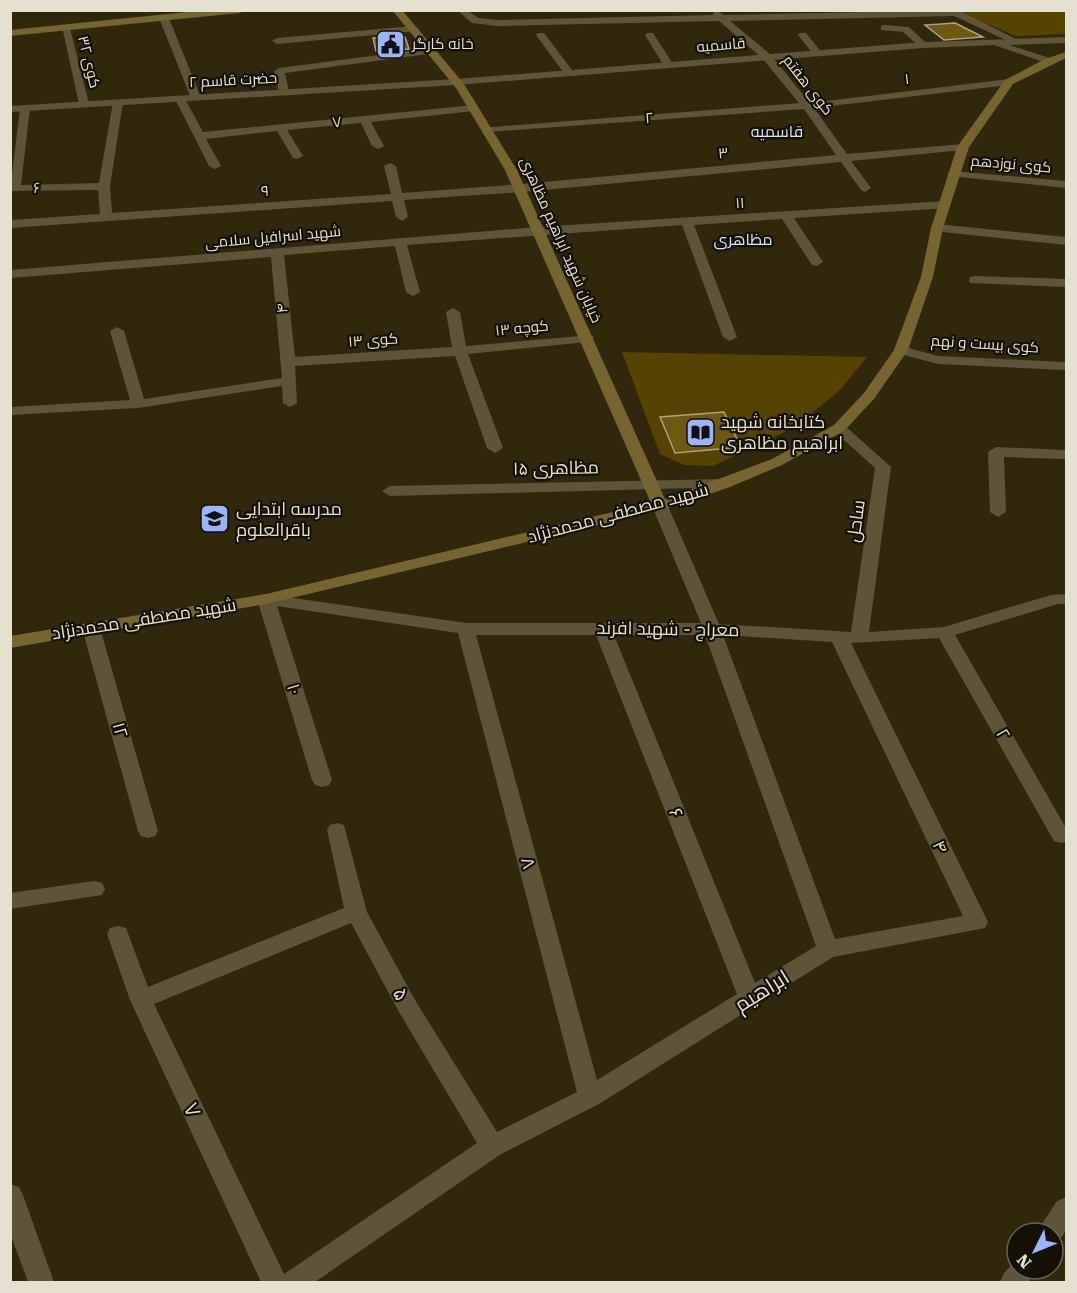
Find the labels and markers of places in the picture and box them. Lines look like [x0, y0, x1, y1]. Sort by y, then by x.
public building icon: خانه کارگر [375, 28, 407, 60]
place label: خانه کارگر [411, 35, 474, 53]
place label: کتابخانه شهید ابراهیم مظاهری [721, 411, 843, 455]
library icon: کتابخانه شهید ابراهیم مظاهری [684, 416, 716, 448]
place label: مدرسه ابتدایی باقرالعلوم [236, 498, 342, 542]
school or university icon: مدرسه ابتدایی باقرالعلوم [199, 503, 231, 535]

